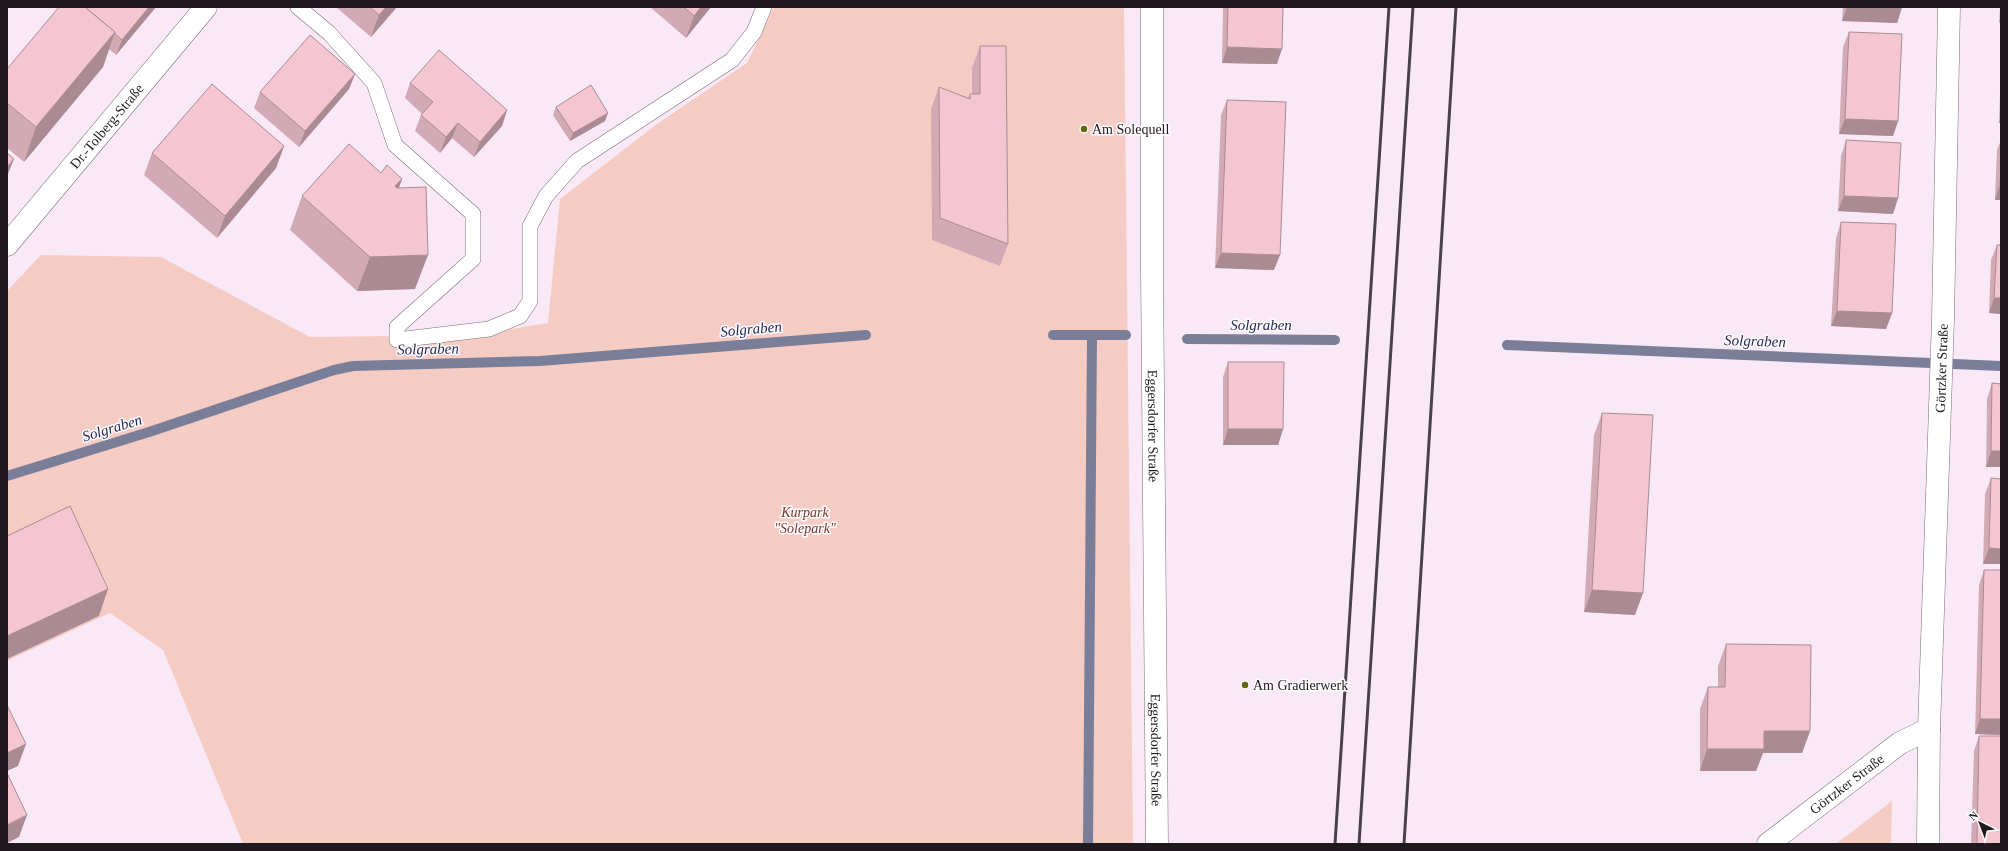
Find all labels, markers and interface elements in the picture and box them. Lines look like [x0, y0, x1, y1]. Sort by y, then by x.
street label: Dr.-Tolberg-Straße [67, 81, 146, 172]
place label: Am Solequell [1092, 122, 1169, 137]
marker: Am Solequell [1079, 124, 1089, 134]
water label: Solgraben [1230, 317, 1292, 333]
water label: Solgraben [720, 318, 782, 340]
street label: Görtzker Straße [1933, 323, 1951, 413]
water label: Solgraben [1724, 332, 1786, 350]
water label: Solgraben [397, 340, 459, 358]
street label: Eggersdorfer Straße [1145, 370, 1161, 482]
water label: Solgraben [80, 411, 144, 445]
park label: Kurpark "Solepark" [774, 505, 836, 536]
place label: Am Gradierwerk [1253, 678, 1348, 693]
marker: Am Gradierwerk [1240, 680, 1250, 690]
street label: Eggersdorfer Straße [1148, 694, 1164, 806]
street label: Görtzker Straße [1807, 751, 1887, 817]
north arrow [1960, 803, 2000, 843]
text: N [1966, 808, 1980, 823]

